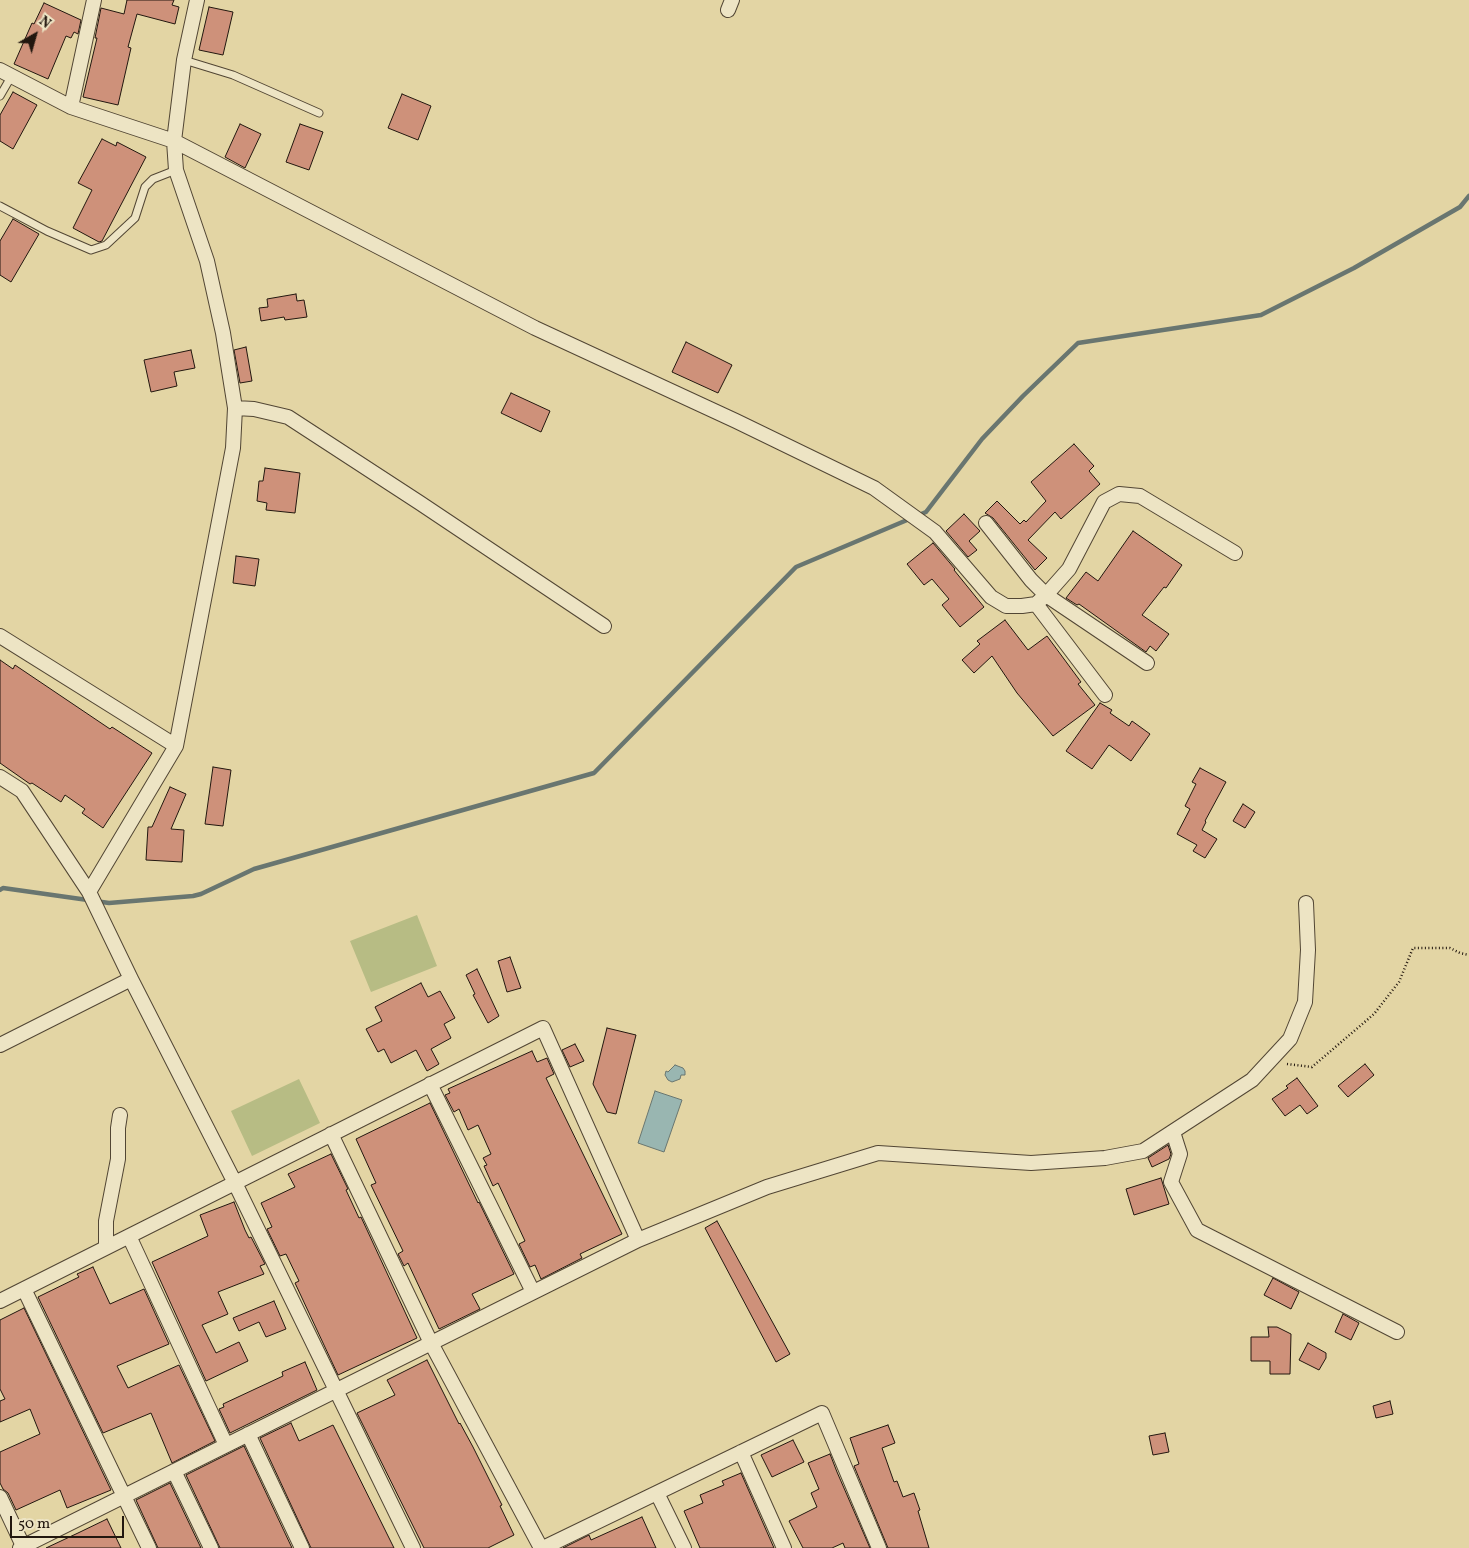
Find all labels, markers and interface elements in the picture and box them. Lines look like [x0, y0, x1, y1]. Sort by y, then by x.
north arrow [10, 10, 60, 60]
text: N [35, 12, 54, 33]
scale bar [12, 1506, 126, 1538]
text: 50 m [18, 1514, 50, 1535]

